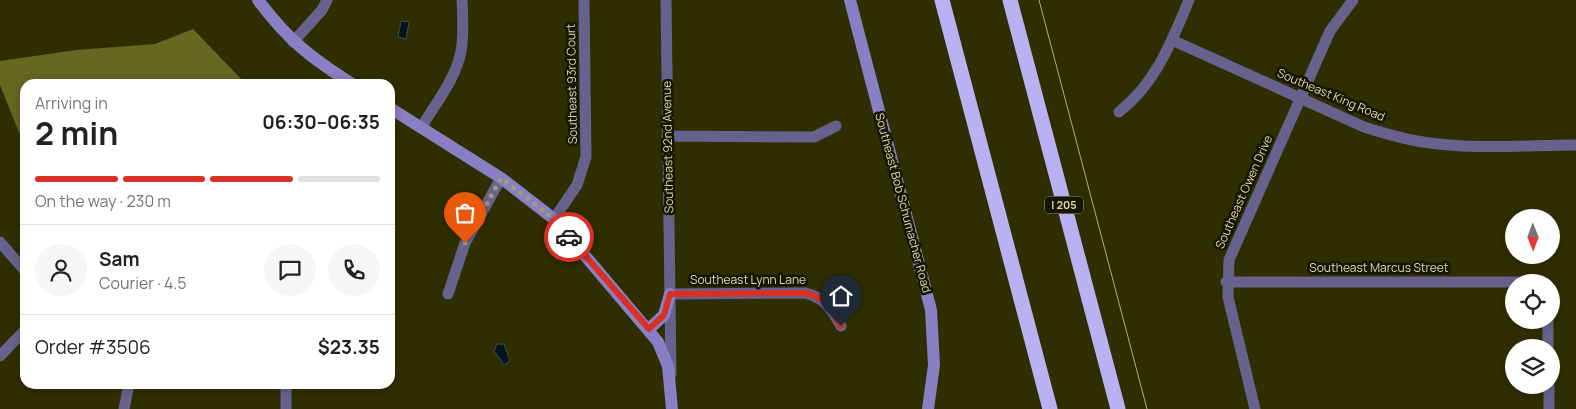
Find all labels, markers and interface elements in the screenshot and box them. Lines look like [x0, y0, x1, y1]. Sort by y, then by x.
street label: Southeast 93rd Court [562, 23, 581, 144]
street label: Southeast King Road [1275, 64, 1388, 125]
street label: Southeast 92nd Avenue [658, 81, 677, 213]
text: Arriving in [35, 92, 108, 114]
text: 06:30–06:35 [262, 109, 380, 135]
text: 2 min [35, 111, 118, 155]
street label: Southeast Bob Schumacher Road [871, 111, 936, 295]
street label: Southeast Owen Drive [1211, 132, 1276, 251]
text: On the way · 230 m [35, 190, 171, 212]
pin [444, 192, 486, 243]
road number: I 205 [1045, 196, 1083, 214]
icon: bag [451, 199, 479, 227]
north arrow [1505, 209, 1560, 264]
map controls [1505, 209, 1560, 394]
courier [544, 212, 594, 262]
icon: car [555, 223, 583, 251]
button: person [35, 244, 87, 296]
button: chat [264, 244, 316, 296]
button: phone [328, 244, 380, 296]
text: Sam [99, 246, 140, 272]
street label: Southeast Marcus Street [1309, 259, 1449, 276]
street label: Southeast Lynn Lane [690, 271, 806, 288]
text: Courier · 4.5 [99, 272, 186, 294]
button: locate [1505, 274, 1560, 329]
pin [820, 275, 862, 326]
icon: home [827, 282, 855, 310]
text: Order #3506 [35, 334, 151, 360]
text: $23.35 [318, 334, 380, 360]
button: layers [1505, 339, 1560, 394]

